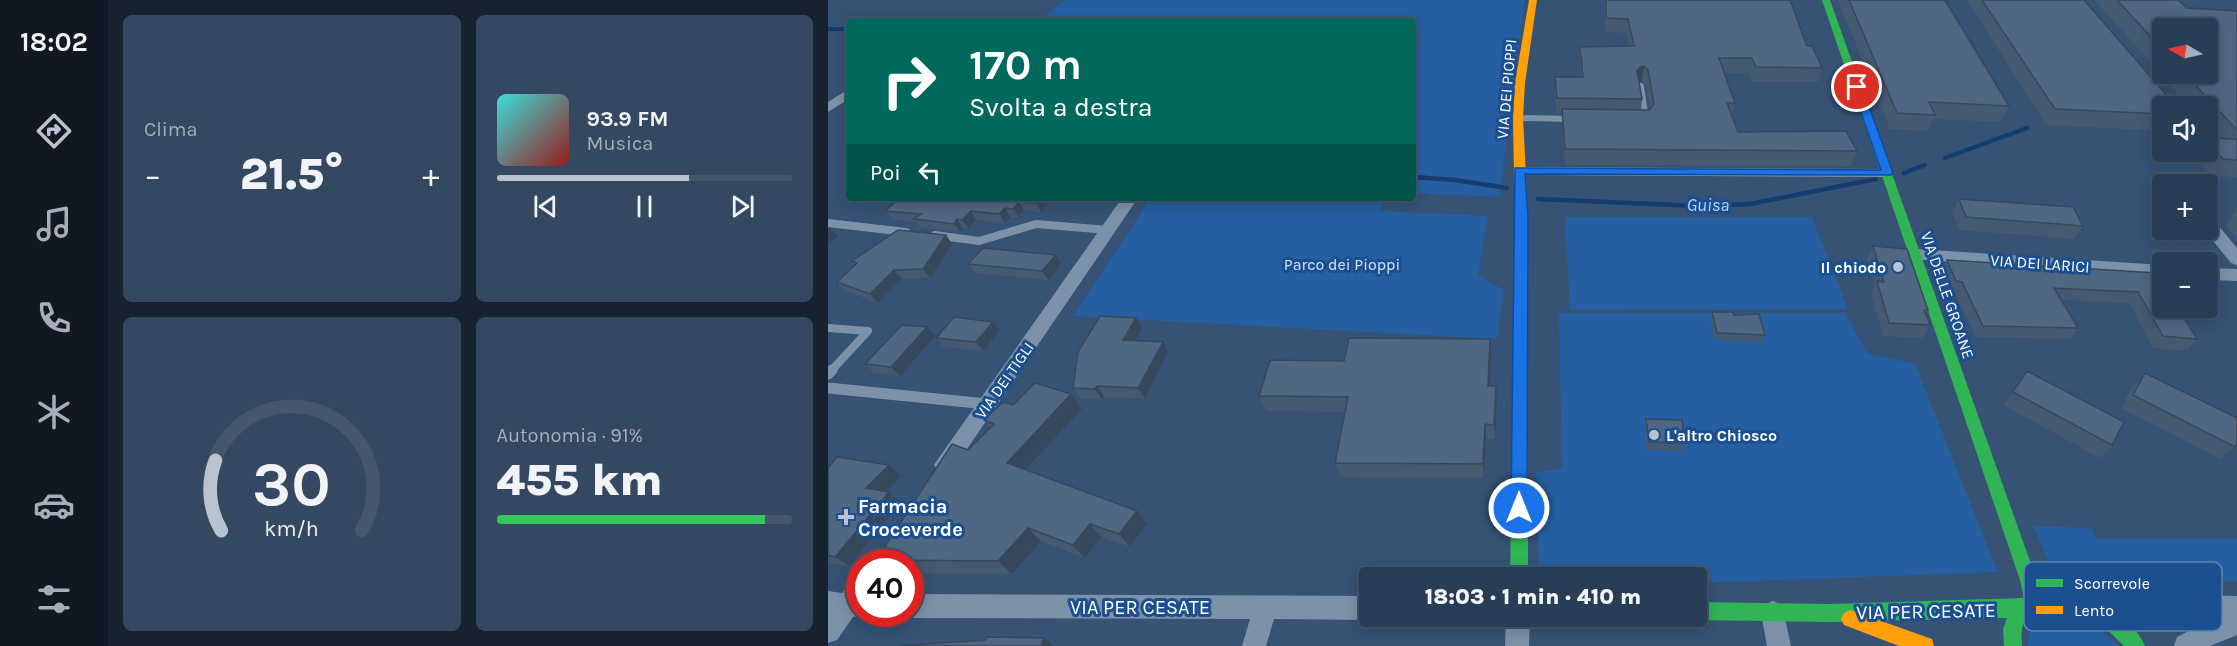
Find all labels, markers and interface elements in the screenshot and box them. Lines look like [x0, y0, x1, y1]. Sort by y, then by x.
north arrow [2152, 18, 2218, 84]
map controls [2152, 18, 2218, 318]
text: 18:02 [20, 26, 88, 58]
street label: VIA DEI PIOPPI [1493, 38, 1520, 140]
text: 170 m [969, 40, 1082, 90]
icon: right [870, 42, 948, 120]
pin [1831, 61, 1882, 112]
icon: arrive [1840, 70, 1873, 103]
text: Svolta a destra [969, 91, 1153, 123]
button: sound [2152, 96, 2218, 162]
text: 93.9 FM [587, 106, 669, 132]
icon: directions [33, 110, 75, 152]
text: Clima [144, 118, 198, 141]
text: Musica [587, 132, 653, 155]
text: 21.5° [240, 148, 344, 200]
text: − [144, 156, 161, 194]
text: + [422, 156, 439, 194]
icon: left [913, 156, 946, 189]
text: Poi [870, 160, 901, 186]
button: + [2152, 174, 2218, 240]
icon: previous [529, 190, 562, 223]
icon: pause [628, 190, 661, 223]
icon: next [726, 190, 759, 223]
water label: Guisa [1687, 194, 1729, 216]
icon: music [33, 203, 75, 245]
street label: VIA DELLE GROANE [1917, 229, 1978, 361]
street label: VIA DEI LARICI [1990, 251, 2090, 276]
button: − [2152, 252, 2218, 318]
park label: Parco dei Pioppi [1284, 255, 1400, 274]
place label: Il chiodo [1821, 258, 1886, 277]
marker: Il chiodo [1891, 260, 1905, 274]
icon: phone [33, 297, 75, 339]
street label: VIA DEI TIGLI [971, 338, 1038, 422]
icon: climate [33, 391, 75, 433]
text: Autonomia · 91% [497, 424, 643, 447]
place label: L'altro Chiosco [1666, 426, 1777, 445]
marker: L'altro Chiosco [1647, 428, 1661, 442]
text: 30 [253, 448, 331, 521]
text: 455 km [497, 454, 662, 506]
position arrow [1487, 476, 1551, 540]
icon: car [33, 484, 75, 526]
place label: Farmacia Croceverde [858, 495, 963, 541]
marker: Farmacia Croceverde [839, 510, 853, 524]
text: km/h [265, 516, 319, 541]
speed limit sign: 40 [846, 549, 924, 627]
legend [2024, 562, 2222, 631]
text: Scorrevole [2074, 574, 2150, 593]
icon: filters [33, 578, 75, 620]
text: 18:03 · 1 min · 410 m [1425, 584, 1641, 610]
street label: VIA PER CESATE [1070, 596, 1210, 619]
street label: VIA PER CESATE [1856, 599, 1996, 624]
text: Lento [2074, 601, 2114, 620]

